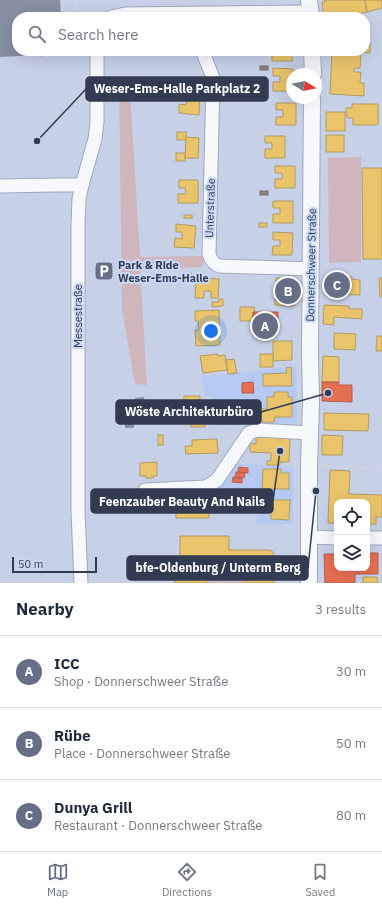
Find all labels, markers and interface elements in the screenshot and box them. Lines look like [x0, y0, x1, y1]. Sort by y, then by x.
search box [12, 12, 370, 56]
icon: search [26, 23, 48, 45]
text: Search here [58, 25, 138, 44]
north arrow [286, 68, 322, 104]
callout: Weser-Ems-Halle Parkplatz 2 [86, 77, 268, 101]
text: Weser-Ems-Halle Parkplatz 2 [94, 81, 260, 96]
street label: Unterstraße [202, 178, 218, 238]
street label: Donnerschweer Straße [303, 208, 319, 322]
place label: Park & Ride Weser-Ems-Halle [118, 258, 209, 285]
parking icon: Park & Ride Weser-Ems-Halle [93, 260, 115, 282]
pin: C [324, 270, 350, 300]
pin: B [275, 276, 301, 306]
street label: Messestraße [71, 284, 85, 348]
pin: A [252, 311, 278, 341]
your location [201, 321, 221, 341]
callout: Wöste Architekturbüro [116, 400, 261, 424]
text: Wöste Architekturbüro [125, 404, 254, 419]
callout: Feenzauber Beauty And Nails [91, 489, 273, 513]
text: Feenzauber Beauty And Nails [99, 494, 265, 509]
map controls [334, 499, 370, 571]
button: locate [334, 499, 370, 535]
button: layers [334, 535, 370, 571]
scale bar [12, 555, 97, 574]
callout: bfe-Oldenburg / Unterm Berg [127, 556, 308, 580]
text: 50 m [18, 557, 43, 571]
text: bfe-Oldenburg / Unterm Berg [136, 560, 301, 575]
text: Nearby [16, 598, 74, 620]
text: 3 results [315, 601, 366, 618]
text: ICC [54, 654, 80, 673]
text: A [25, 663, 33, 680]
text: 30 m [336, 663, 366, 680]
text: Shop · Donnerschweer Straße [54, 673, 228, 690]
text: Rübe [54, 726, 91, 745]
text: B [25, 735, 33, 752]
text: 50 m [336, 735, 366, 752]
text: Place · Donnerschweer Straße [54, 745, 230, 762]
text: Dunya Grill [54, 798, 132, 817]
text: C [25, 807, 33, 824]
text: 80 m [336, 807, 366, 824]
text: Restaurant · Donnerschweer Straße [54, 817, 263, 834]
tab: Map [47, 861, 69, 899]
tab: Directions [162, 861, 212, 899]
tab: Saved [305, 861, 335, 899]

